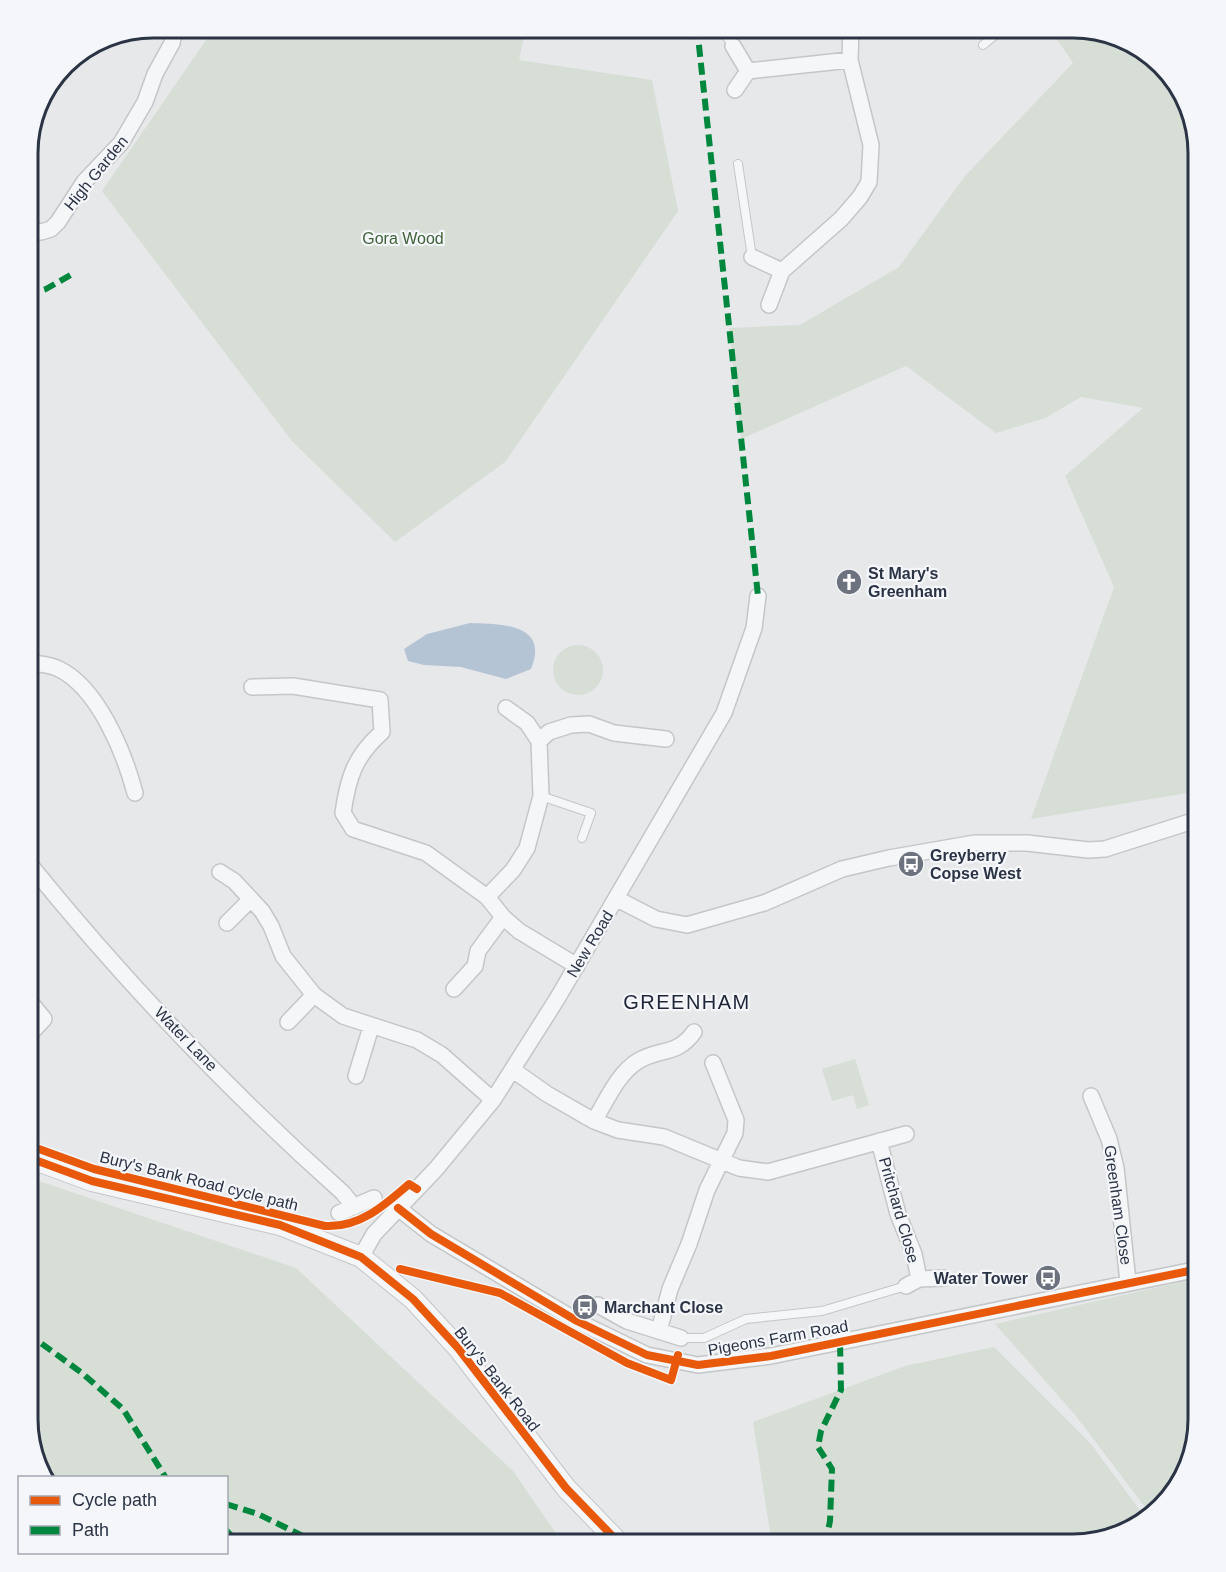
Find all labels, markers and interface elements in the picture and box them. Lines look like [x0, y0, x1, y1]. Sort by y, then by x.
street label: High Garden [61, 132, 131, 214]
park label: Gora Wood [362, 230, 444, 247]
place label: St Mary's Greenham [868, 565, 947, 600]
church icon: St Mary's Greenham [834, 567, 864, 597]
place label: Greyberry Copse West [930, 847, 1022, 882]
bus stop icon: Greyberry Copse West [896, 849, 926, 879]
street label: New Road [563, 908, 617, 980]
district label: GREENHAM [623, 991, 751, 1013]
street label: Water Lane [151, 1004, 221, 1075]
street label: Greenham Close [1101, 1144, 1135, 1266]
street label: Bury's Bank Road cycle path [98, 1148, 300, 1214]
street label: Pritchard Close [876, 1155, 922, 1265]
bus stop icon: Water Tower [1033, 1263, 1063, 1293]
place label: Water Tower [934, 1270, 1028, 1287]
bus stop icon: Marchant Close [570, 1292, 600, 1322]
place label: Marchant Close [604, 1299, 723, 1316]
street label: Pigeons Farm Road [706, 1317, 850, 1359]
street label: Bury's Bank Road [451, 1324, 543, 1434]
legend [18, 1476, 228, 1554]
text: Cycle path [72, 1490, 157, 1510]
text: Path [72, 1520, 109, 1540]

